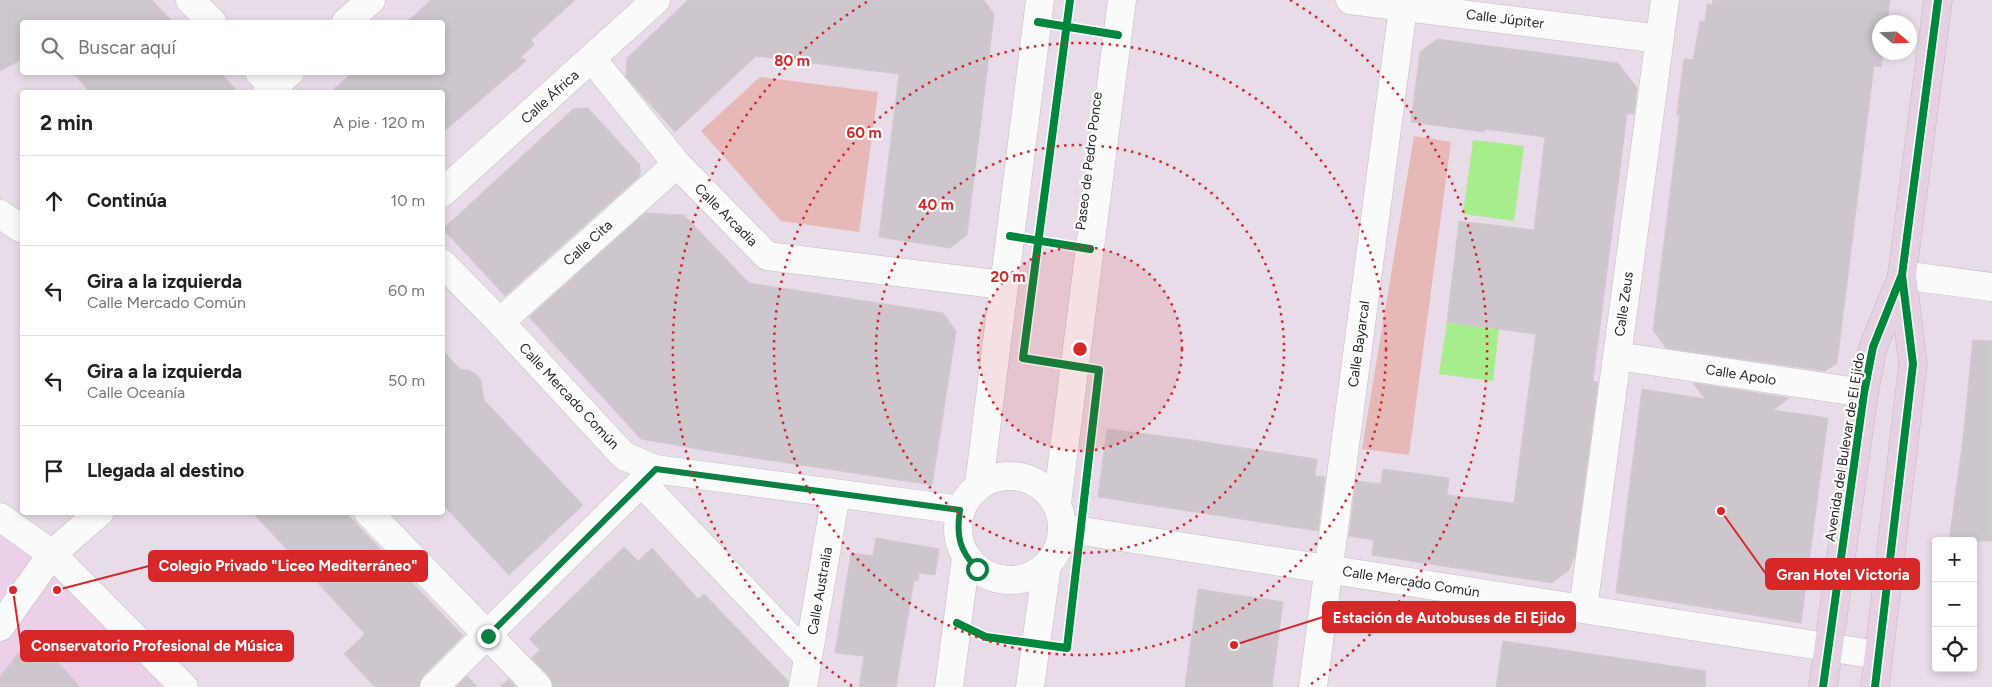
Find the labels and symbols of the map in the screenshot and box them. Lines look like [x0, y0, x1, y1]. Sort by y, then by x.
street label: Calle Júpiter [1465, 6, 1545, 32]
north arrow [1872, 15, 1917, 60]
text: 80 m [774, 52, 810, 70]
street label: Calle África [518, 67, 582, 127]
street label: Paseo de Pedro Ponce [1072, 90, 1106, 231]
text: 60 m [846, 124, 882, 142]
street label: Calle Arcadia [691, 180, 761, 250]
text: 40 m [918, 196, 954, 214]
street label: Calle Cita [560, 217, 616, 269]
text: 20 m [990, 268, 1026, 286]
street label: Calle Zeus [1611, 270, 1637, 338]
street label: Calle Bayarcal [1345, 300, 1373, 388]
street label: Calle Mercado Común [515, 339, 623, 453]
centre of rings [1071, 340, 1089, 358]
street label: Avenida del Bulevar de El Ejido [1822, 351, 1868, 543]
street label: Calle Apolo [1704, 361, 1778, 389]
street label: Calle Australia [804, 546, 836, 636]
callout: Colegio Privado "Liceo Mediterráneo" [149, 551, 427, 581]
text: Colegio Privado "Liceo Mediterráneo" [159, 557, 417, 575]
route start [966, 558, 989, 581]
callout: Gran Hotel Victoria [1766, 559, 1919, 589]
street label: Calle Mercado Común [1341, 563, 1481, 601]
text: Gran Hotel Victoria [1776, 566, 1910, 584]
callout: Estación de Autobuses de El Ejido [1323, 602, 1575, 632]
text: Estación de Autobuses de El Ejido [1333, 609, 1565, 627]
route end [477, 625, 500, 648]
callout: Conservatorio Profesional de Música [21, 631, 293, 661]
text: Conservatorio Profesional de Música [31, 637, 283, 655]

